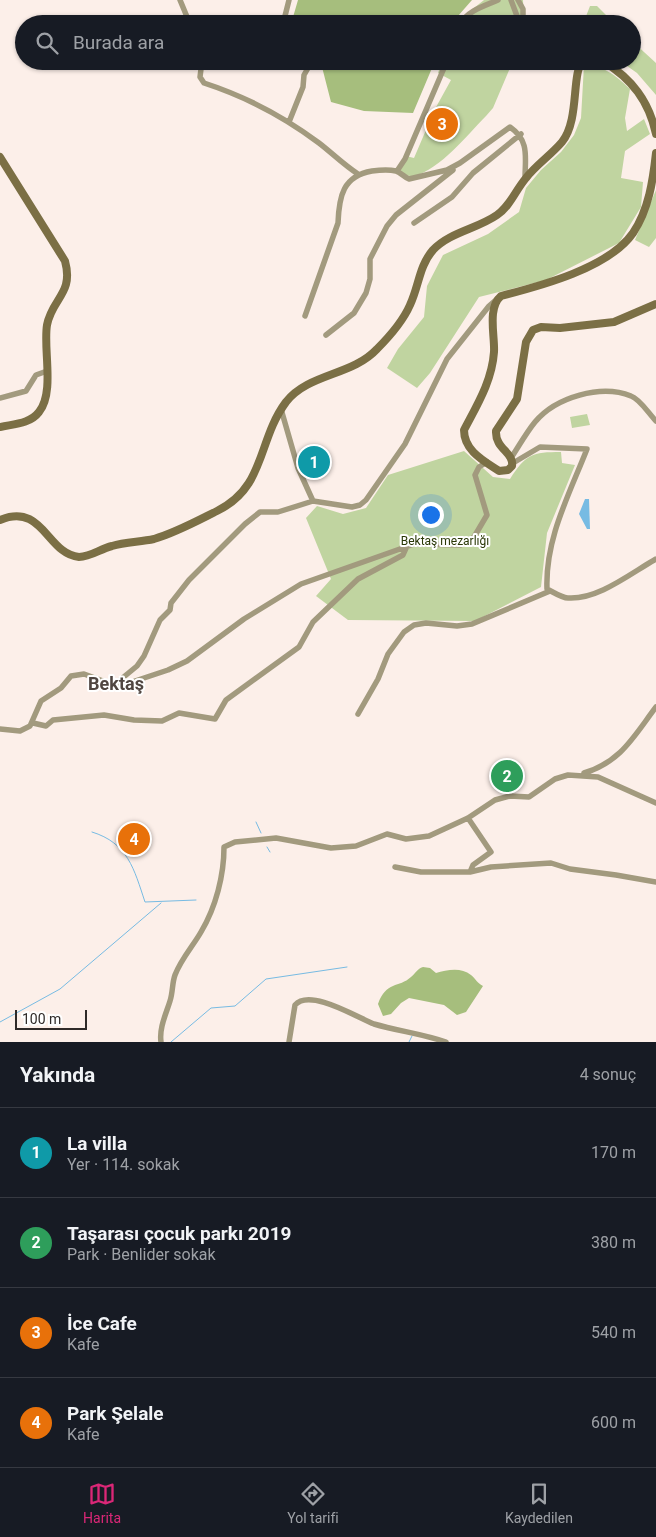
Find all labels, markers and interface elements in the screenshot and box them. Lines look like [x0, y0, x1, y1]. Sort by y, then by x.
search box [15, 15, 641, 70]
icon: search [33, 29, 61, 57]
text: Burada ara [73, 31, 164, 54]
pin: 3 [426, 105, 458, 143]
pin: 1 [298, 443, 330, 481]
your location [418, 502, 444, 528]
park label: Bektaş mezarlığı [401, 534, 489, 548]
district label: Bektaş [88, 673, 144, 694]
pin: 2 [491, 757, 523, 795]
pin: 4 [118, 820, 150, 858]
scale bar [15, 1007, 88, 1030]
text: 100 m [22, 1011, 61, 1027]
text: Yakında [20, 1063, 95, 1087]
text: 4 sonuç [580, 1065, 636, 1084]
text: La villa [67, 1132, 127, 1155]
text: 1 [31, 1143, 41, 1162]
text: 170 m [591, 1143, 636, 1162]
text: Yer · 114. sokak [67, 1155, 180, 1174]
text: Taşarası çocuk parkı 2019 [67, 1222, 291, 1245]
text: 2 [31, 1233, 41, 1252]
text: 380 m [591, 1233, 636, 1252]
text: Park · Benlider sokak [67, 1245, 216, 1264]
text: İce Cafe [67, 1312, 137, 1335]
text: 3 [31, 1323, 41, 1342]
text: 540 m [591, 1323, 636, 1342]
text: Kafe [67, 1335, 100, 1354]
text: Park Şelale [67, 1402, 164, 1425]
text: 4 [31, 1413, 41, 1432]
text: 600 m [591, 1413, 636, 1432]
text: Kafe [67, 1425, 100, 1444]
tab: Harita [83, 1480, 121, 1526]
tab: Yol tarifi [287, 1480, 339, 1526]
tab: Kaydedilen [505, 1480, 573, 1526]

